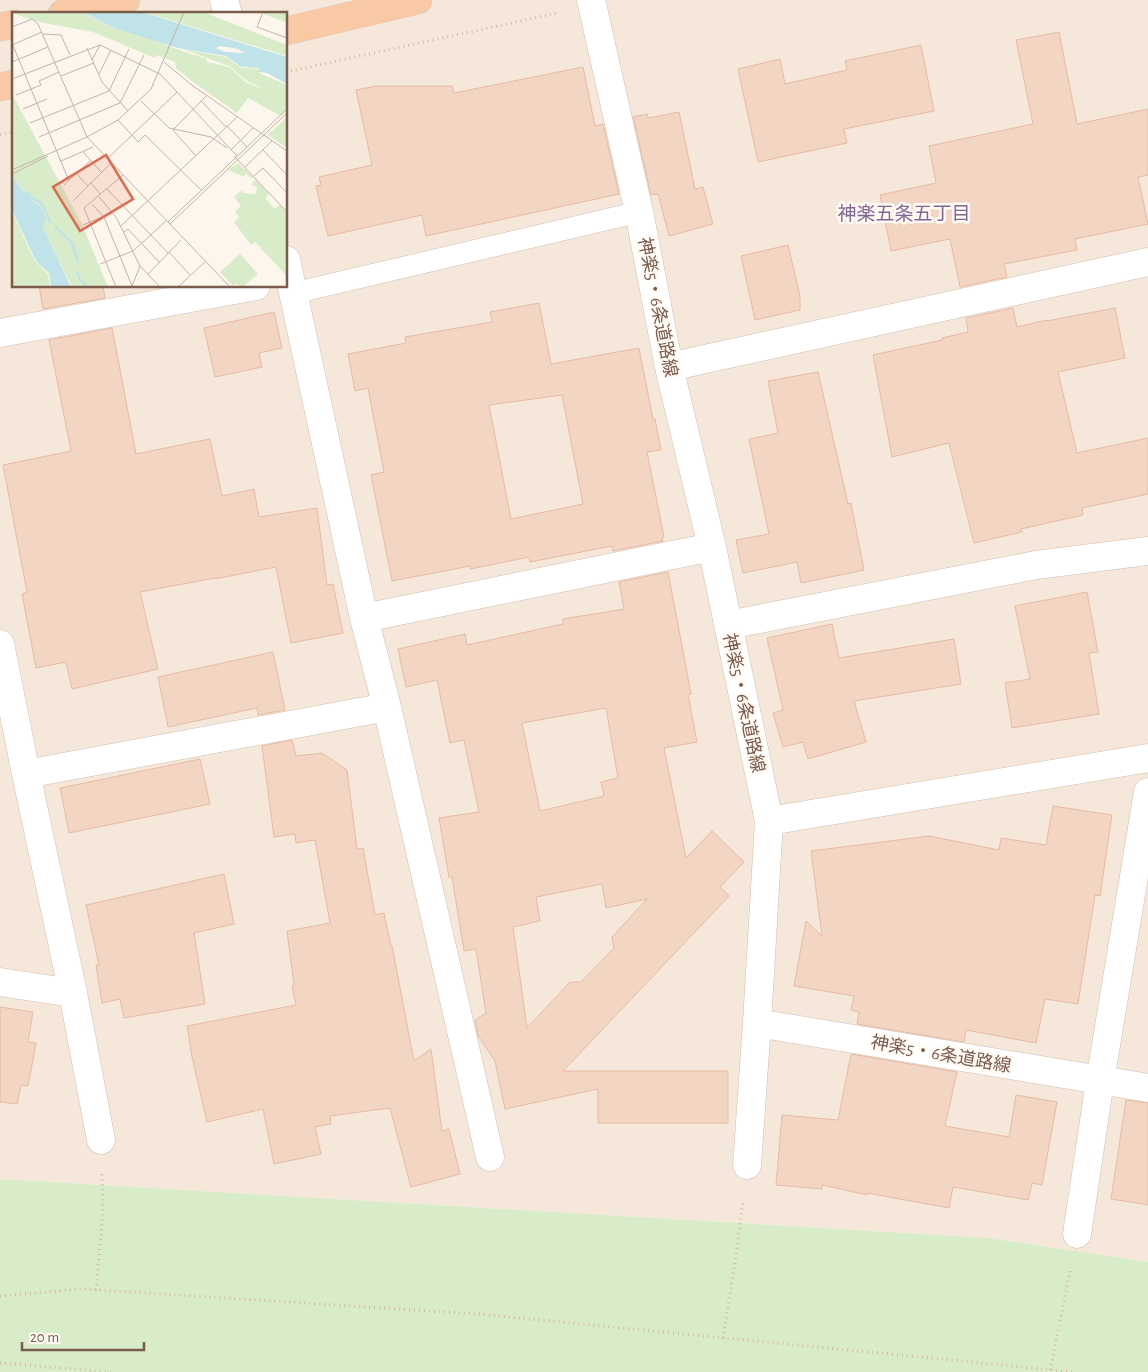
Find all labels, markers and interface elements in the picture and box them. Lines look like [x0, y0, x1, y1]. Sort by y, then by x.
inset map [12, 12, 288, 288]
district label: 神楽五条五丁目 [837, 203, 971, 224]
street label: 神楽5・6条道路線 [635, 235, 681, 379]
street label: 神楽5・6条道路線 [719, 631, 769, 775]
street label: 神楽5・6条道路線 [869, 1032, 1013, 1076]
scale bar [22, 1320, 145, 1352]
text: 20 m [30, 1330, 59, 1345]

